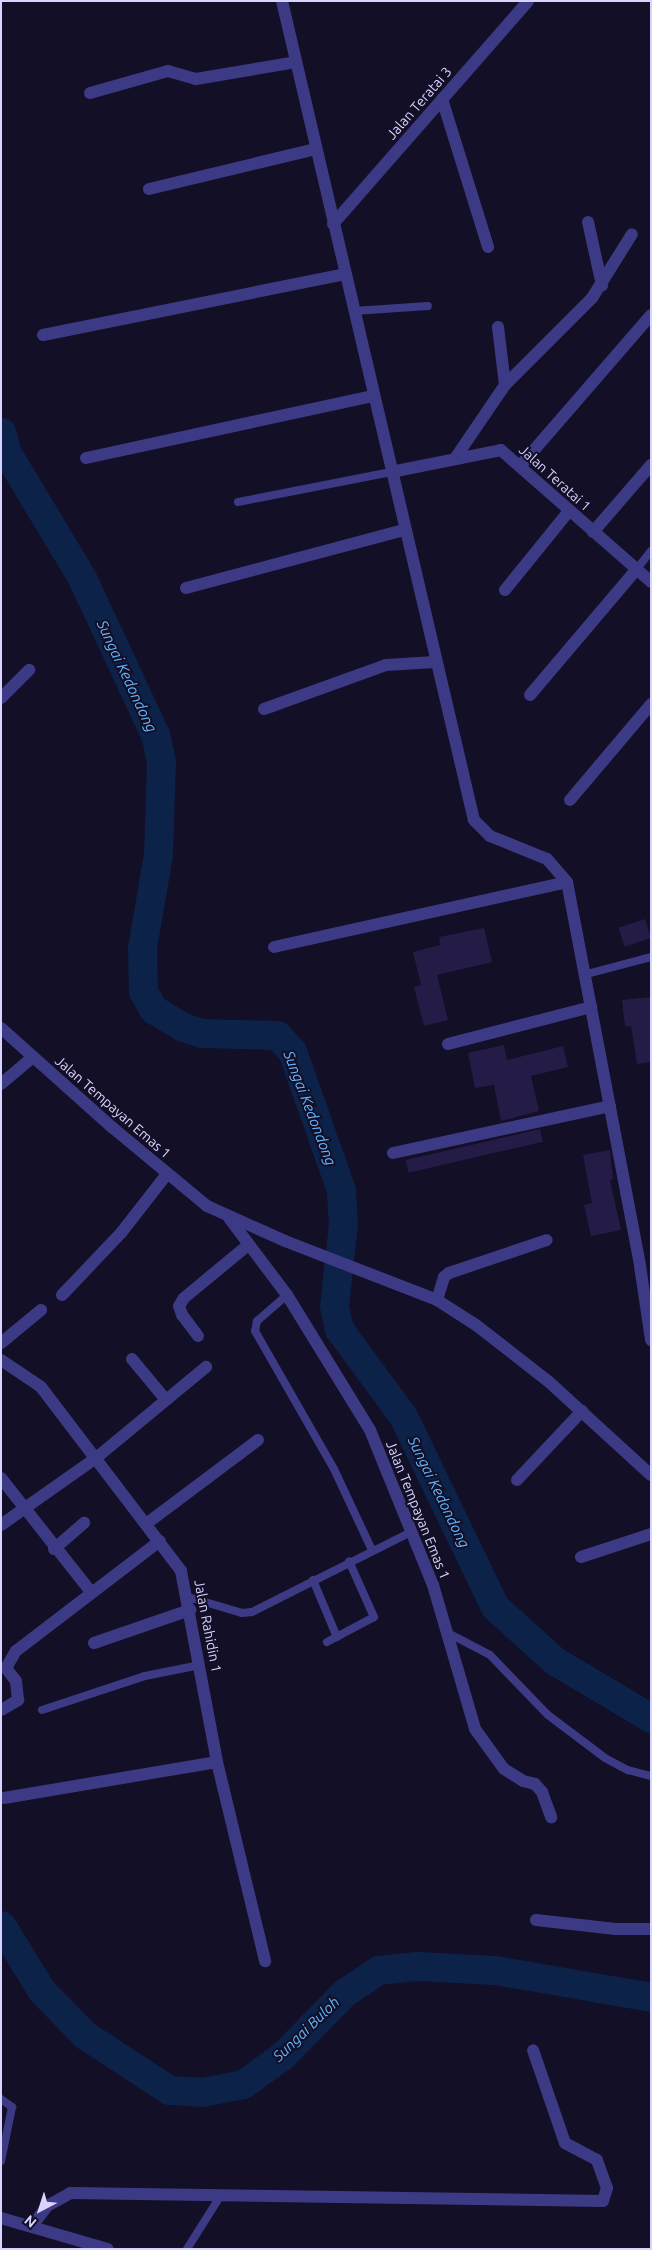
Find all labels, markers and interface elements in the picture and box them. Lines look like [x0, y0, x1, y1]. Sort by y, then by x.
street label: Jalan Teratai 3 [383, 63, 455, 143]
street label: Jalan Teratai 1 [516, 441, 594, 515]
water label: Sungai Kedondong [93, 617, 161, 735]
water label: Sungai Kedondong [280, 1048, 340, 1168]
street label: Jalan Tempayan Emas 1 [52, 1052, 174, 1162]
water label: Sungai Kedondong [404, 1433, 474, 1551]
street label: Jalan Tempayan Emas 1 [383, 1438, 453, 1582]
street label: Jalan Rahidin 1 [191, 1578, 225, 1674]
water label: Sungai Buloh [269, 1993, 343, 2065]
north arrow [15, 2185, 65, 2235]
text: N [21, 2212, 40, 2231]

